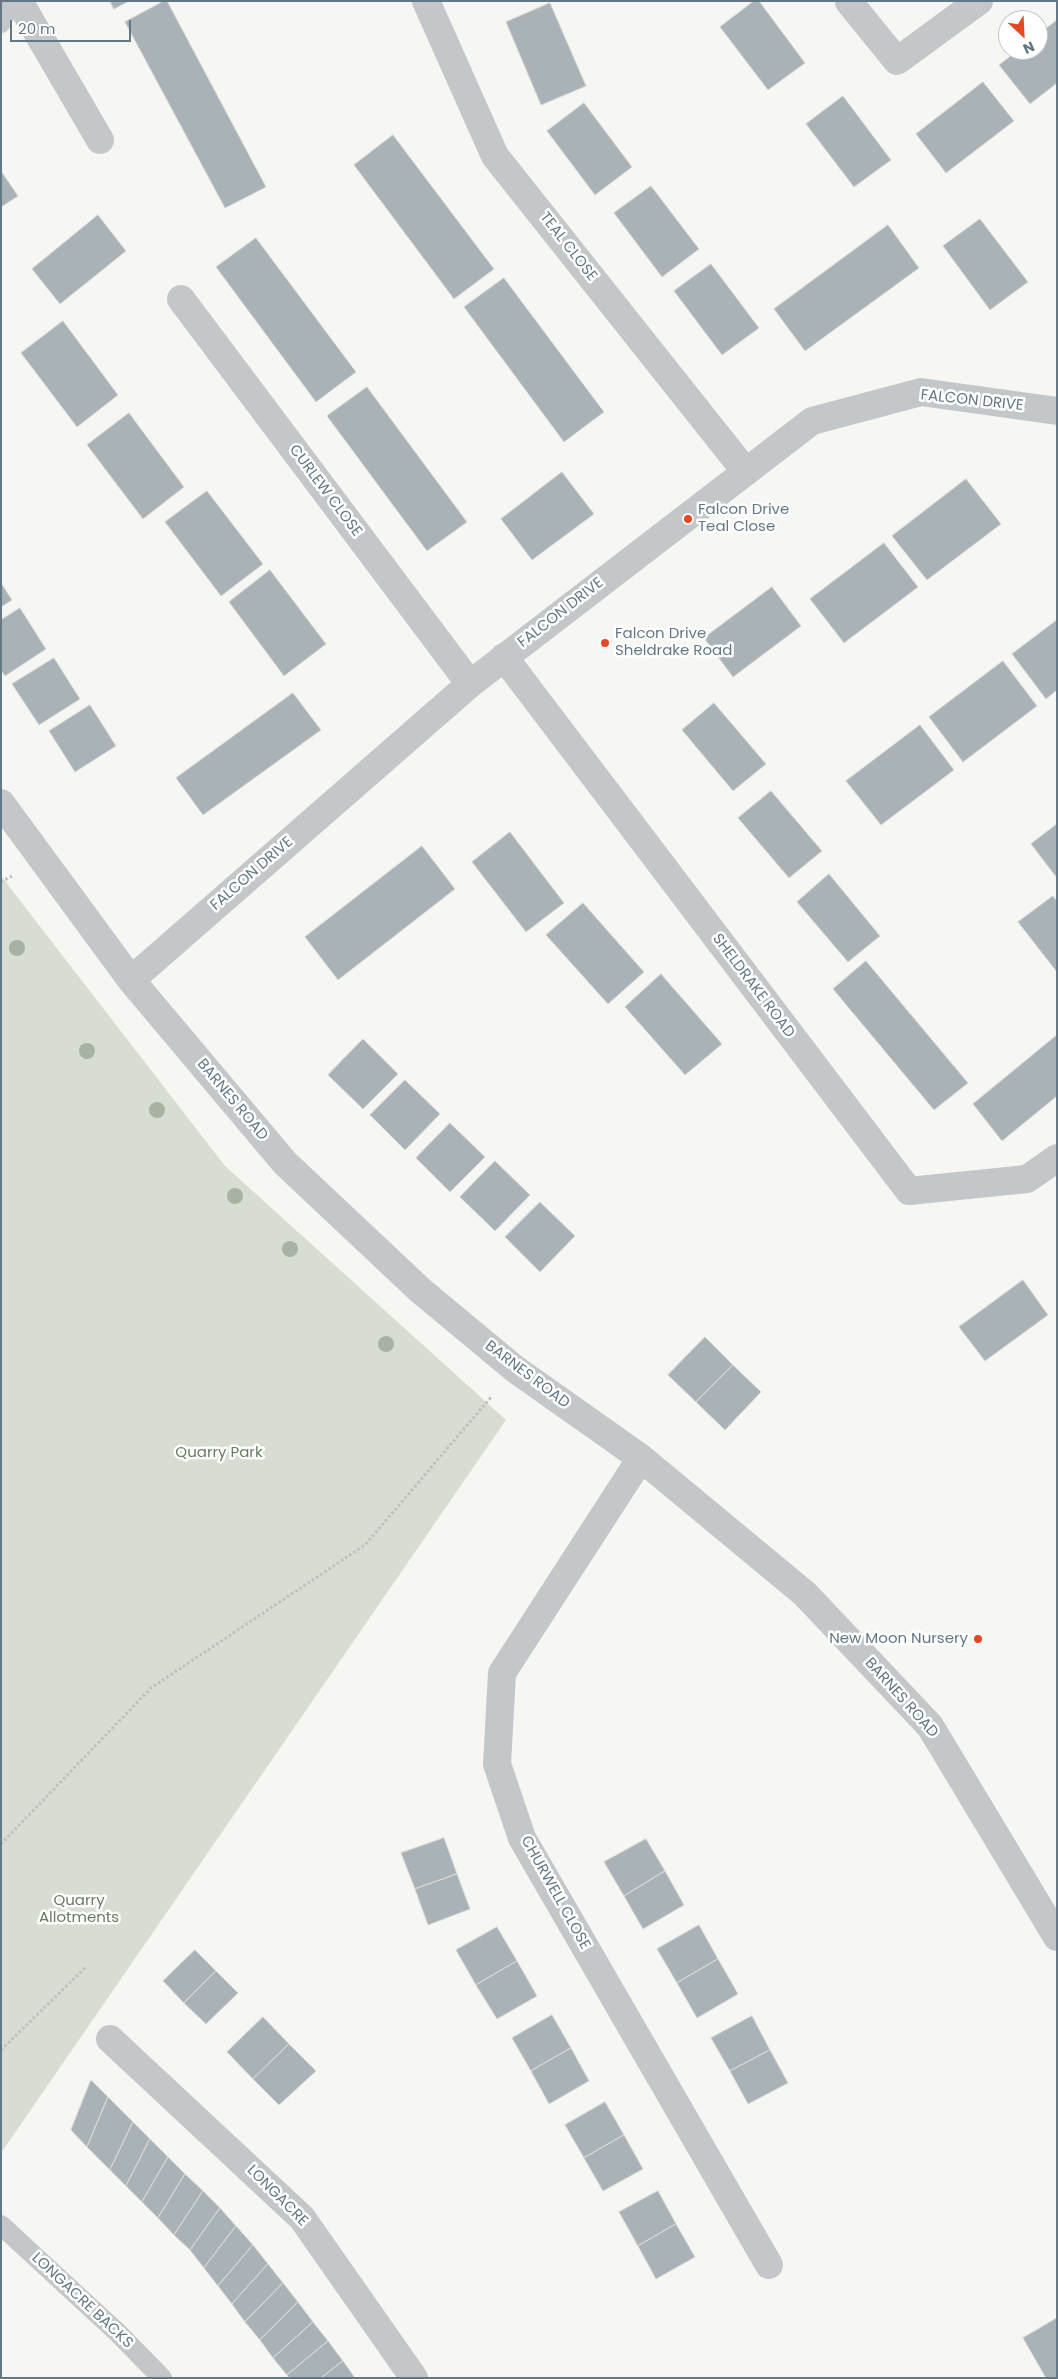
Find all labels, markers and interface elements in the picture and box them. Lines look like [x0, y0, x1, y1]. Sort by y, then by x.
scale bar [12, 10, 134, 42]
north arrow [998, 10, 1048, 60]
text: 20 m [18, 18, 56, 39]
text: N [1020, 36, 1038, 59]
street label: TEAL CLOSE [535, 209, 601, 285]
street label: FALCON DRIVE [920, 387, 1024, 415]
street label: CURLEW CLOSE [285, 442, 365, 540]
place label: Falcon Drive Teal Close [698, 501, 789, 536]
marker: Falcon Drive Teal Close [682, 513, 694, 525]
street label: FALCON DRIVE [515, 574, 607, 652]
place label: Falcon Drive Sheldrake Road [615, 625, 732, 660]
marker: Falcon Drive Sheldrake Road [599, 637, 611, 649]
street label: FALCON DRIVE [207, 833, 297, 915]
street label: SHELDRAKE ROAD [708, 930, 798, 1042]
street label: BARNES ROAD [193, 1055, 271, 1145]
street label: BARNES ROAD [481, 1337, 573, 1413]
park label: Quarry Park [175, 1444, 263, 1462]
place label: New Moon Nursery [829, 1630, 968, 1648]
marker: New Moon Nursery [972, 1633, 984, 1645]
street label: BARNES ROAD [860, 1654, 942, 1742]
street label: CHURWELL CLOSE [516, 1833, 594, 1953]
park label: Quarry Allotments [39, 1892, 119, 1927]
street label: LONGACRE [243, 2162, 311, 2230]
street label: LONGACRE BACKS [28, 2250, 136, 2352]

